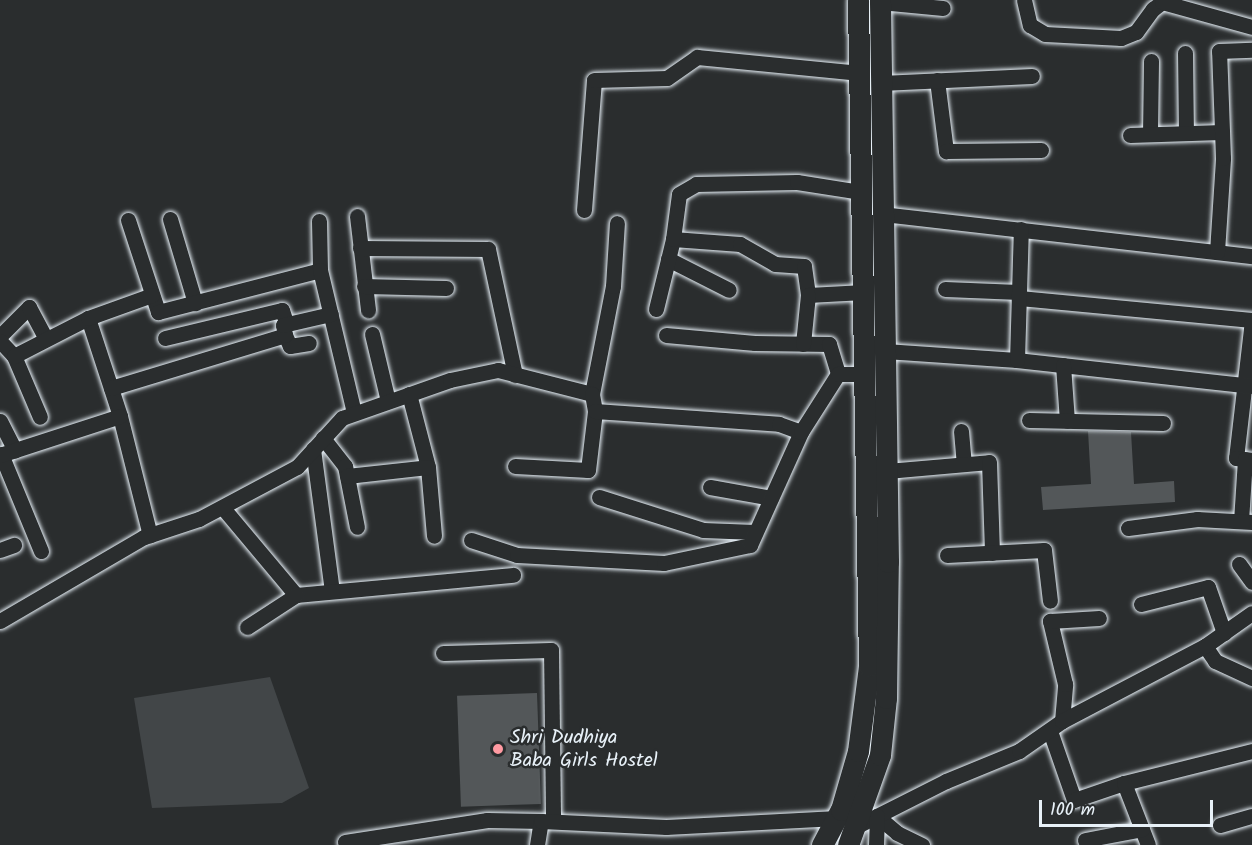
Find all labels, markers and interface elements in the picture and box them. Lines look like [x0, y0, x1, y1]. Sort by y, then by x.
place label: Shri Dudhiya Baba Girls Hostel [510, 726, 658, 773]
marker: Shri Dudhiya Baba Girls Hostel [491, 742, 505, 756]
scale bar [1042, 788, 1216, 826]
text: 100 m [1050, 796, 1095, 825]

